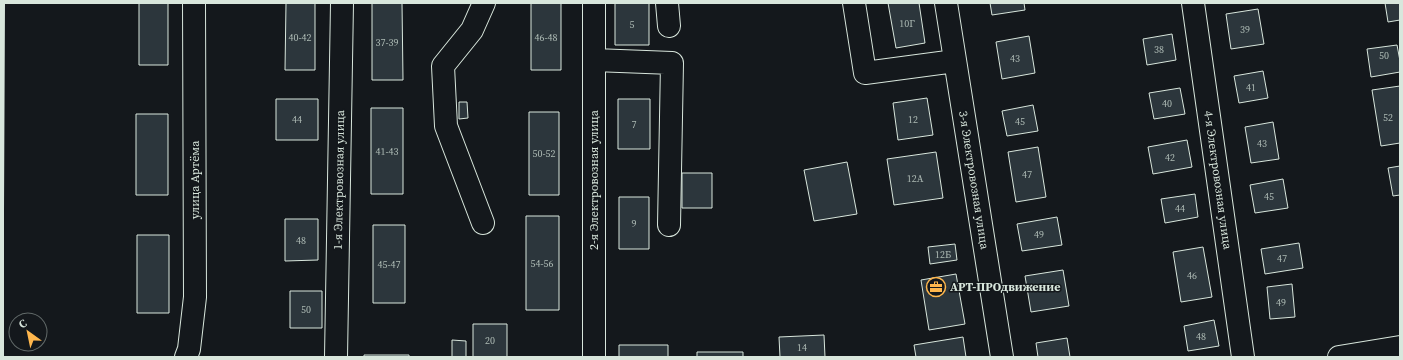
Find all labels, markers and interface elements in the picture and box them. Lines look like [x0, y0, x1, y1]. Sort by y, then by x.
house number: 10Г [899, 17, 915, 30]
house number: 5 [630, 18, 635, 31]
house number: 39 [1240, 23, 1250, 36]
house number: 40-42 [288, 31, 312, 44]
house number: 46-48 [534, 31, 558, 44]
house number: 37-39 [375, 36, 399, 49]
house number: 38 [1154, 43, 1164, 56]
house number: 50 [1379, 49, 1389, 62]
house number: 43 [1010, 52, 1020, 65]
house number: 41 [1246, 81, 1256, 94]
house number: 40 [1162, 97, 1172, 110]
street label: 1-я Электровозная улица [330, 109, 348, 250]
street label: 2-я Электровозная улица [586, 109, 602, 250]
street label: 3-я Электровозная улица [955, 110, 993, 251]
street label: 4-я Электровозная улица [1200, 110, 1236, 251]
house number: 52 [1383, 111, 1393, 124]
house number: 44 [292, 113, 302, 126]
house number: 12 [908, 113, 918, 126]
house number: 45 [1015, 115, 1025, 128]
house number: 7 [632, 118, 637, 131]
house number: 43 [1257, 137, 1267, 150]
street label: улица Артёма [187, 140, 203, 219]
house number: 41-43 [375, 145, 399, 158]
house number: 50-52 [532, 147, 556, 160]
house number: 42 [1165, 151, 1175, 164]
house number: 47 [1022, 168, 1032, 181]
house number: 12А [907, 172, 924, 185]
house number: 45 [1264, 190, 1274, 203]
house number: 44 [1175, 202, 1185, 215]
house number: 9 [632, 217, 637, 230]
house number: 49 [1034, 228, 1044, 241]
house number: 48 [296, 234, 306, 247]
house number: 12Б [935, 248, 951, 261]
house number: 47 [1277, 252, 1287, 265]
house number: 54-56 [530, 257, 554, 270]
house number: 45-47 [377, 258, 401, 271]
house number: 46 [1187, 269, 1197, 282]
office icon: АРТ-ПРОдвижение [925, 276, 947, 298]
place label: АРТ-ПРОдвижение [950, 279, 1060, 295]
house number: 49 [1276, 296, 1286, 309]
house number: 50 [301, 303, 311, 316]
north arrow [8, 312, 48, 352]
text: С [16, 316, 30, 332]
house number: 48 [1196, 330, 1206, 343]
house number: 20 [485, 334, 495, 347]
house number: 14 [797, 341, 807, 354]

